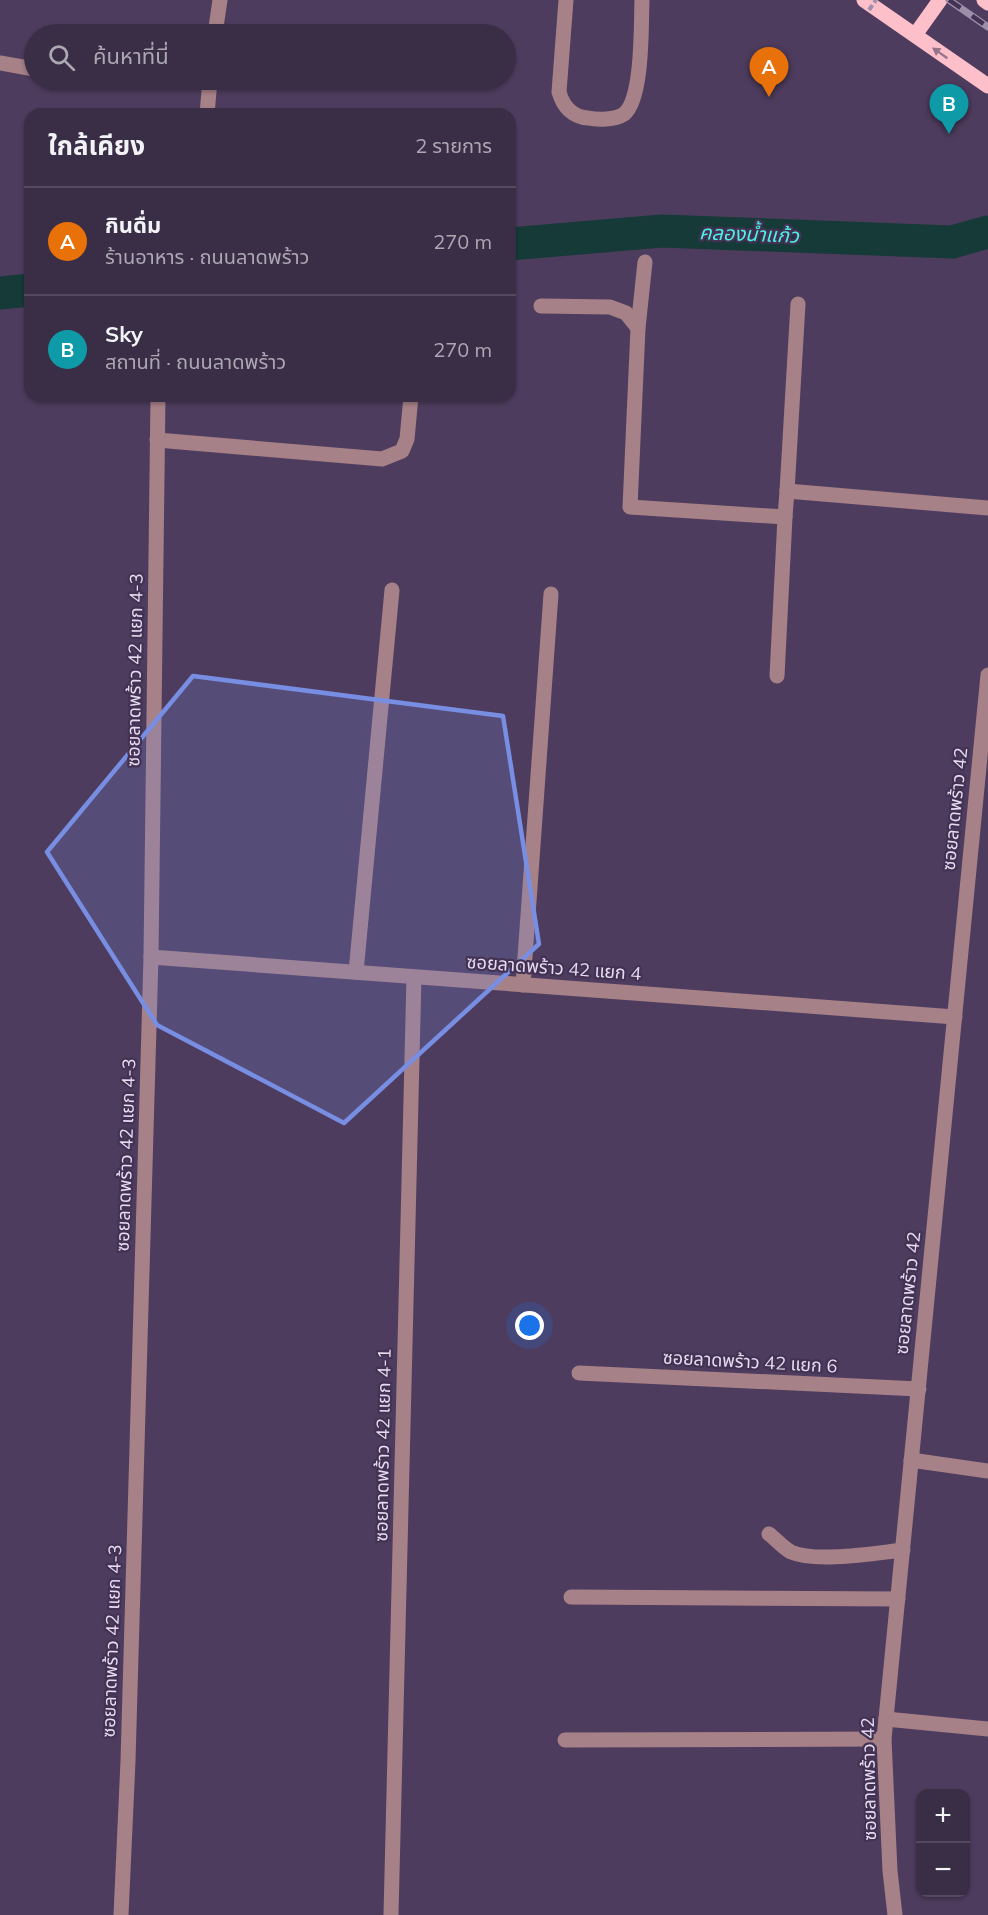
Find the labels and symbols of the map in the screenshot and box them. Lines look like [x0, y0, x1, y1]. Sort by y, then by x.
pin: A [750, 48, 788, 97]
one-way arrow [932, 48, 948, 59]
pin: B [930, 84, 968, 134]
water label: คลองน้ำแก้ว [699, 218, 800, 248]
street label: ซอยลาดพร้าว 42 แยก 4-3 [121, 573, 148, 767]
street label: ซอยลาดพร้าว 42 [937, 746, 972, 872]
street label: ซอยลาดพร้าว 42 แยก 4 [466, 950, 642, 985]
street label: ซอยลาดพร้าว 42 แยก 4-3 [111, 1058, 140, 1252]
street label: ซอยลาดพร้าว 42 [890, 1230, 925, 1356]
your location [515, 1311, 544, 1340]
street label: ซอยลาดพร้าว 42 แยก 6 [662, 1345, 838, 1378]
street label: ซอยลาดพร้าว 42 แยก 4-1 [369, 1348, 396, 1542]
street label: ซอยลาดพร้าว 42 แยก 4-3 [97, 1544, 126, 1738]
street label: ซอยลาดพร้าว 42 [856, 1717, 881, 1841]

